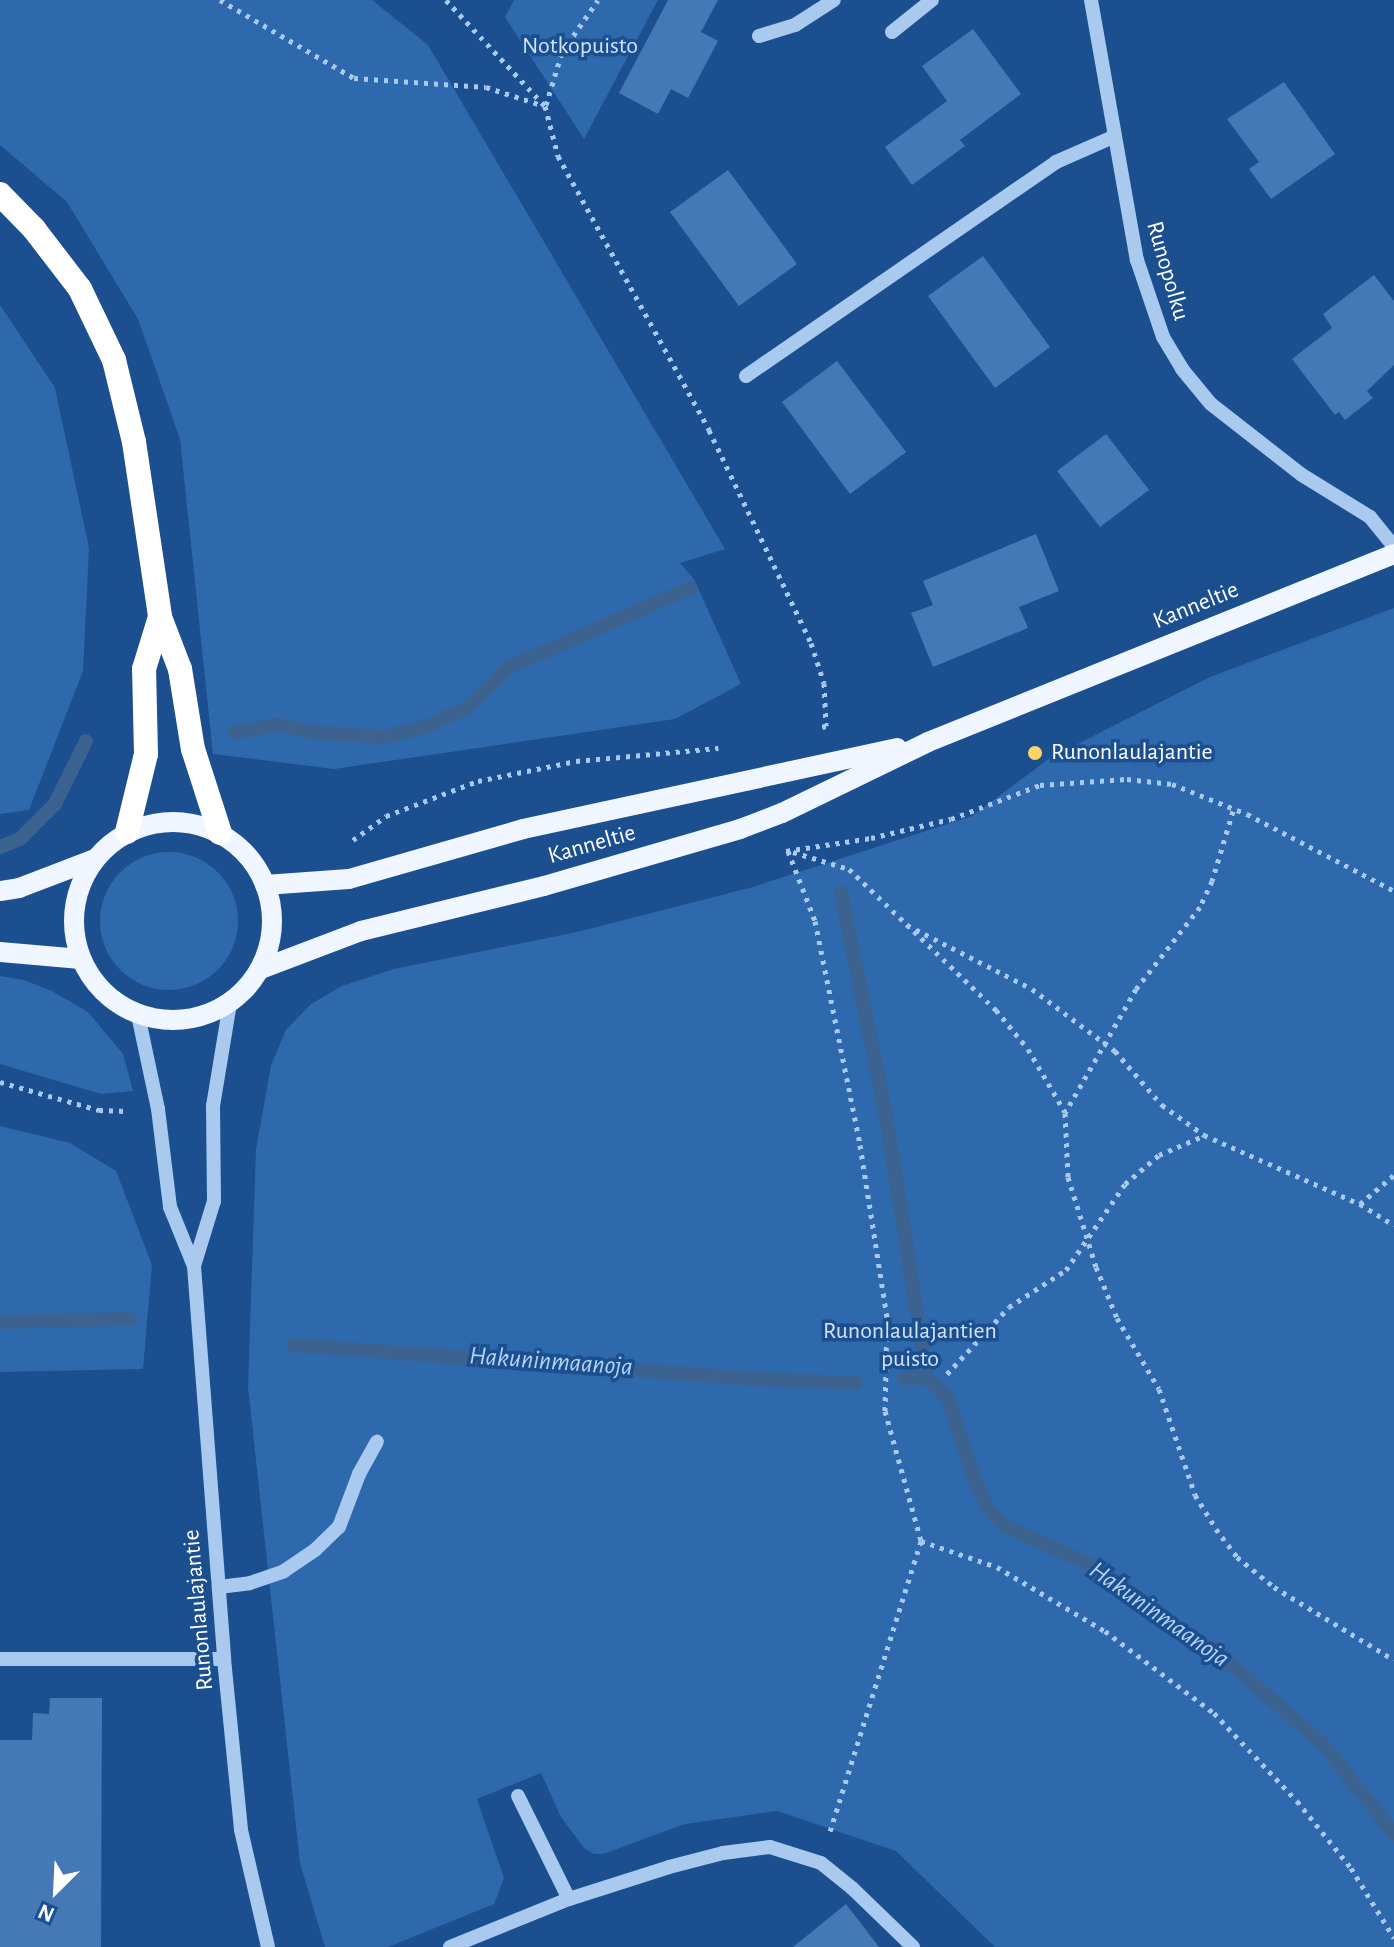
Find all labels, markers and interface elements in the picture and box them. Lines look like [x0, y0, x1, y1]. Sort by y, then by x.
park label: Notkopuisto [522, 33, 638, 61]
street label: Runopolku [1139, 218, 1195, 324]
street label: Kanneltie [1149, 576, 1243, 636]
place label: Runonlaulajantie [1051, 739, 1213, 767]
marker: Runonlaulajantie [1026, 744, 1044, 762]
street label: Kanneltie [545, 819, 639, 871]
park label: Runonlaulajantien puisto [823, 1318, 997, 1374]
water label: Hakuninmaanoja [468, 1341, 634, 1383]
street label: Runonlaulajantie [178, 1528, 220, 1692]
water label: Hakuninmaanoja [1083, 1555, 1235, 1675]
north arrow [16, 1851, 96, 1931]
text: N [35, 1900, 58, 1926]

